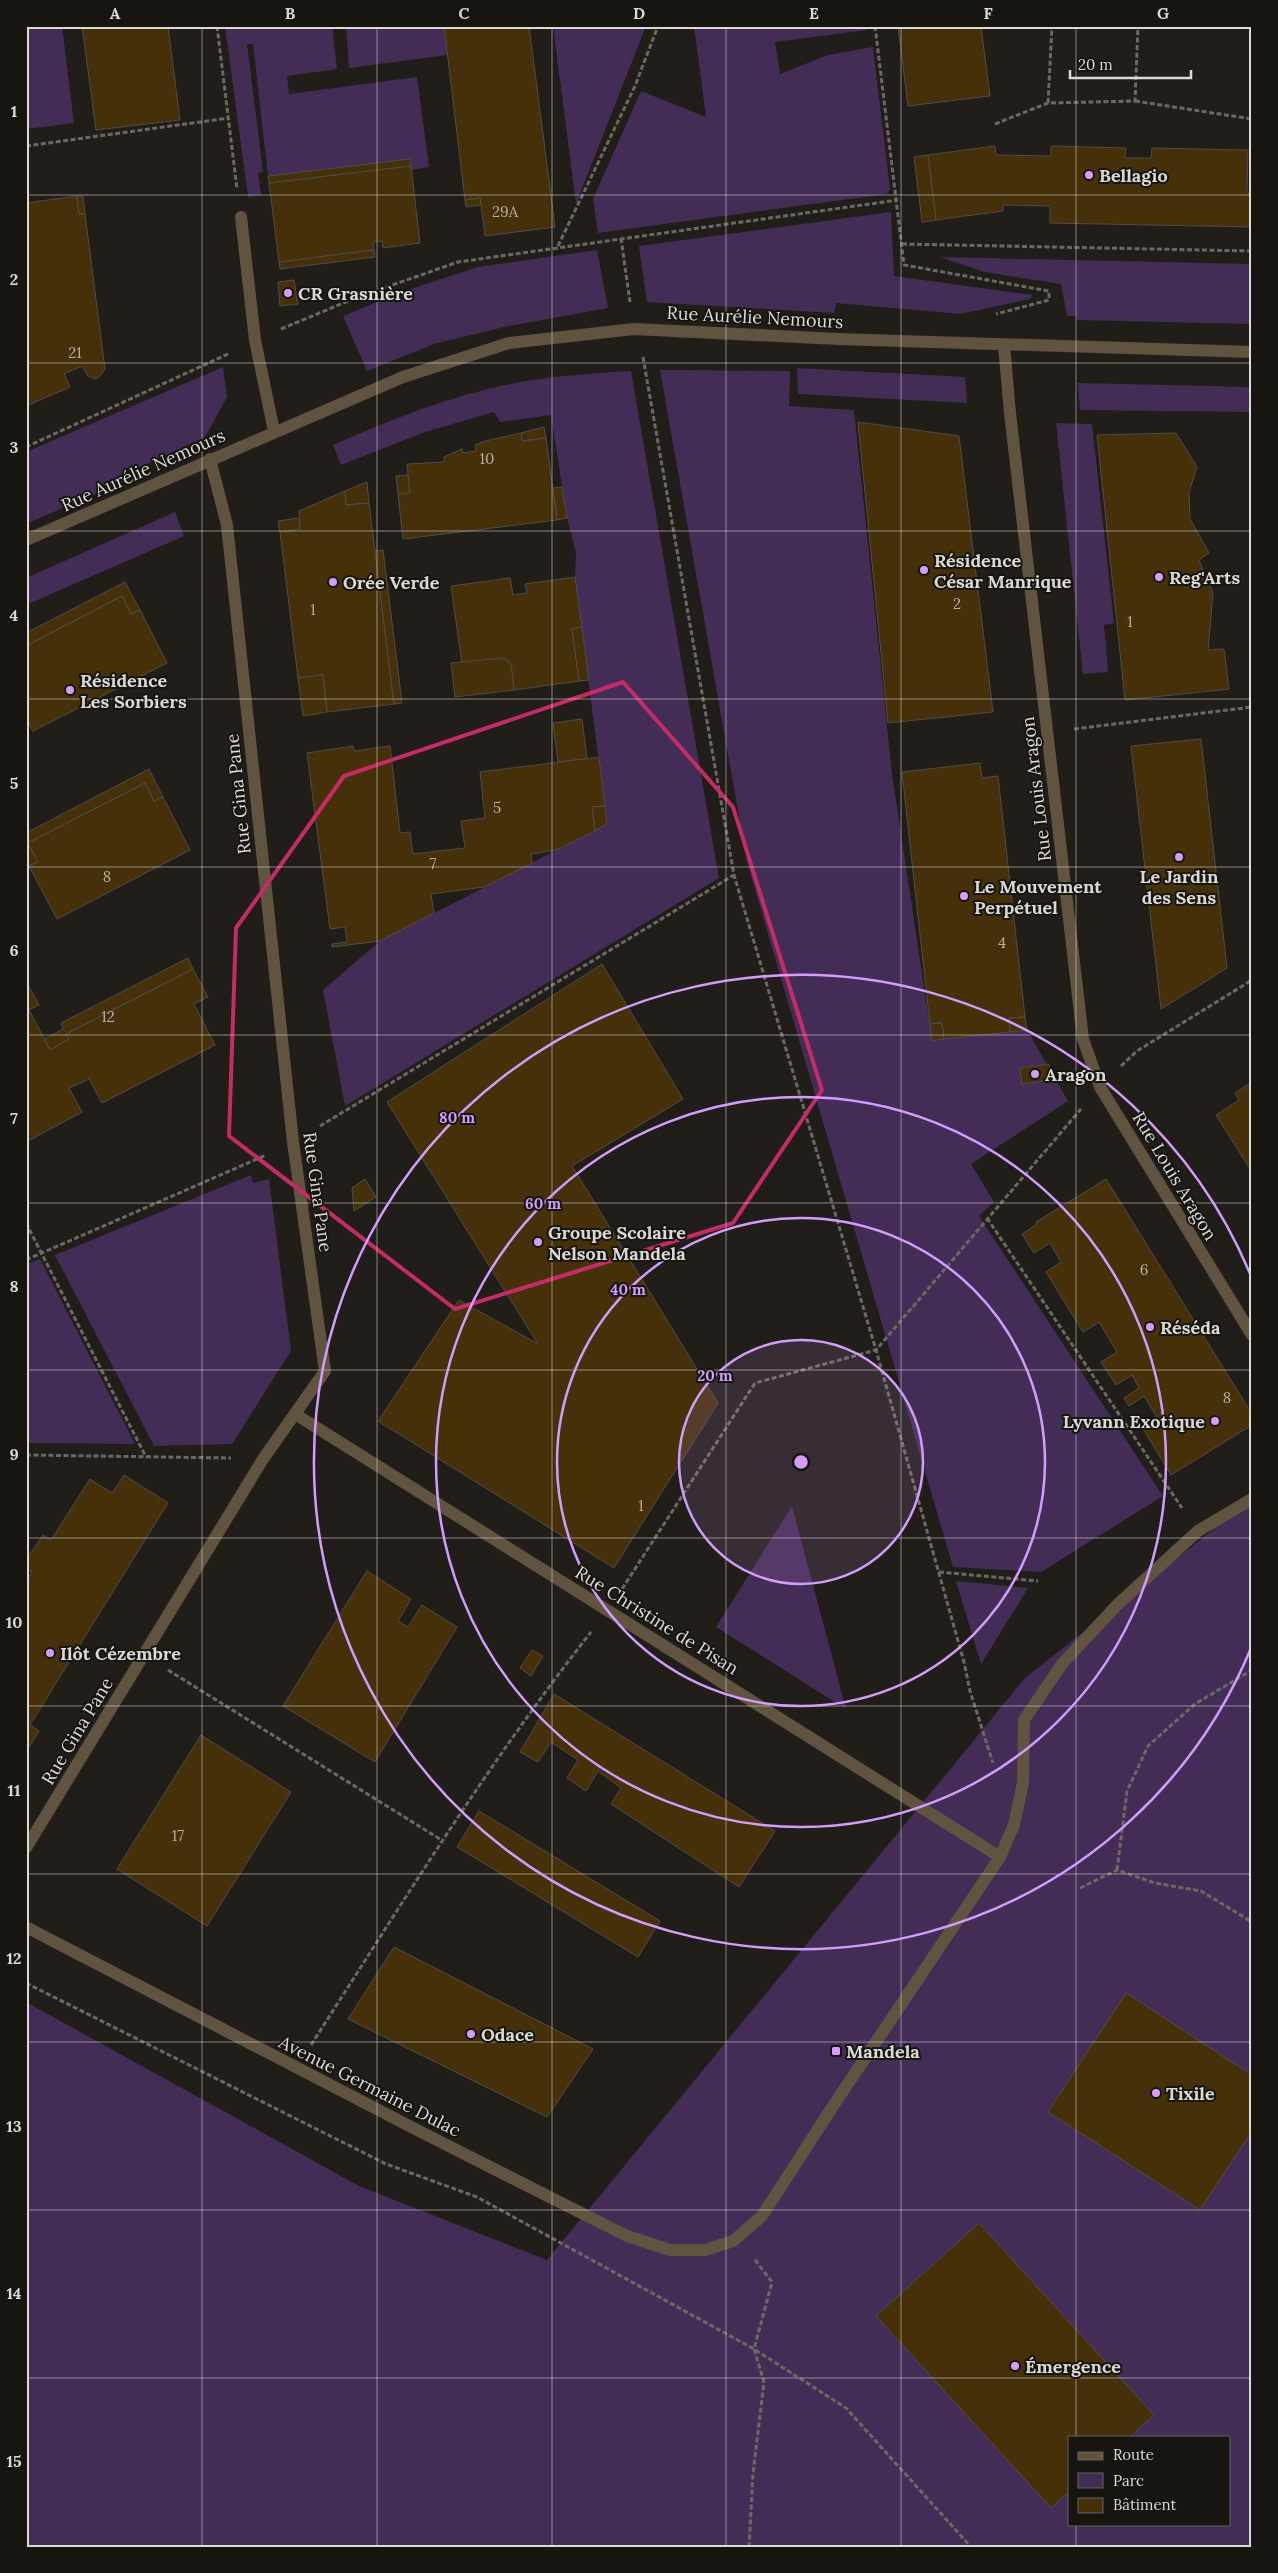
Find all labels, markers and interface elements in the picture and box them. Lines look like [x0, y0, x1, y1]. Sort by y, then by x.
text: A [110, 3, 121, 23]
text: B [285, 3, 296, 23]
text: C [458, 3, 470, 23]
text: D [633, 3, 645, 23]
text: E [809, 3, 819, 23]
text: F [983, 3, 993, 23]
text: G [1157, 3, 1169, 23]
scale bar [1070, 48, 1192, 80]
text: 20 m [1078, 55, 1113, 74]
text: 1 [11, 101, 17, 121]
place label: Bellagio [1099, 164, 1168, 187]
marker: Bellagio [1083, 169, 1095, 181]
house number: 29A [492, 202, 519, 221]
text: 2 [10, 269, 18, 289]
place label: CR Grasnière [298, 282, 413, 305]
marker: CR Grasnière [282, 287, 294, 299]
street label: Rue Aurélie Nemours [666, 301, 844, 333]
house number: 21 [68, 343, 82, 362]
street label: Rue Aurélie Nemours [57, 423, 229, 517]
text: 3 [10, 437, 19, 457]
house number: 10 [480, 449, 494, 468]
place label: Résidence César Manrique [934, 549, 1072, 593]
marker: Résidence César Manrique [918, 564, 930, 576]
place label: Reg'Arts [1169, 566, 1240, 589]
place label: Orée Verde [343, 571, 440, 594]
marker: Reg'Arts [1153, 571, 1165, 583]
marker: Orée Verde [327, 576, 339, 588]
house number: 2 [953, 594, 961, 613]
house number: 1 [310, 600, 316, 619]
text: 4 [10, 605, 19, 625]
house number: 1 [1127, 612, 1133, 631]
place label: Résidence Les Sorbiers [80, 669, 187, 713]
marker: Résidence Les Sorbiers [64, 684, 76, 696]
street label: Rue Louis Aragon [1016, 715, 1056, 863]
street label: Rue Gina Pane [220, 732, 256, 855]
text: 5 [10, 773, 19, 793]
house number: 5 [493, 798, 501, 817]
marker: Le Jardin des Sens [1173, 851, 1185, 863]
house number: 7 [430, 854, 437, 873]
place label: Le Jardin des Sens [1140, 865, 1219, 909]
house number: 8 [103, 867, 111, 886]
place label: Le Mouvement Perpétuel [974, 875, 1102, 919]
marker: Le Mouvement Perpétuel [958, 890, 970, 902]
house number: 4 [998, 933, 1006, 952]
text: 6 [9, 940, 19, 960]
house number: 12 [101, 1007, 115, 1026]
place label: Aragon [1045, 1063, 1107, 1086]
marker: Aragon [1029, 1068, 1041, 1080]
text: 7 [10, 1108, 18, 1128]
text: 80 m [439, 1108, 475, 1127]
street label: Rue Louis Aragon [1128, 1108, 1222, 1245]
street label: Rue Gina Pane [298, 1130, 338, 1254]
text: 60 m [525, 1194, 561, 1213]
place label: Groupe Scolaire Nelson Mandela [548, 1221, 686, 1265]
marker: Groupe Scolaire Nelson Mandela [532, 1236, 544, 1248]
house number: 6 [1140, 1260, 1148, 1279]
text: 8 [9, 1276, 19, 1296]
text: 40 m [610, 1280, 646, 1299]
place label: Réséda [1160, 1316, 1221, 1339]
marker: Réséda [1144, 1321, 1156, 1333]
text: 20 m [697, 1366, 733, 1385]
house number: 8 [1223, 1388, 1231, 1407]
place label: Lyvann Exotique [1063, 1410, 1205, 1433]
marker: Lyvann Exotique [1209, 1415, 1221, 1427]
text: 9 [9, 1444, 19, 1464]
centre of rings [792, 1453, 810, 1471]
house number: 1 [638, 1496, 644, 1515]
street label: Rue Christine de Pisan [571, 1560, 743, 1680]
text: 10 [6, 1612, 22, 1632]
place label: Ilôt Cézembre [60, 1642, 181, 1665]
marker: Ilôt Cézembre [44, 1647, 56, 1659]
street label: Rue Gina Pane [36, 1673, 118, 1789]
text: 11 [8, 1780, 21, 1800]
house number: 17 [172, 1826, 184, 1845]
text: 12 [6, 1948, 22, 1968]
place label: Odace [481, 2023, 534, 2046]
marker: Odace [465, 2028, 477, 2040]
street label: Avenue Germaine Dulac [274, 2030, 465, 2142]
place label: Mandela [846, 2040, 920, 2063]
marker: Mandela [830, 2045, 842, 2057]
place label: Tixile [1166, 2082, 1215, 2105]
marker: Tixile [1150, 2087, 1162, 2099]
text: 13 [6, 2116, 22, 2136]
text: 14 [6, 2283, 22, 2303]
place label: Émergence [1025, 2355, 1121, 2378]
marker: Émergence [1009, 2360, 1021, 2372]
legend [1068, 2436, 1230, 2526]
text: Route [1113, 2445, 1154, 2464]
text: 15 [6, 2451, 22, 2471]
text: Parc [1113, 2471, 1144, 2490]
text: Bâtiment [1113, 2495, 1176, 2514]

